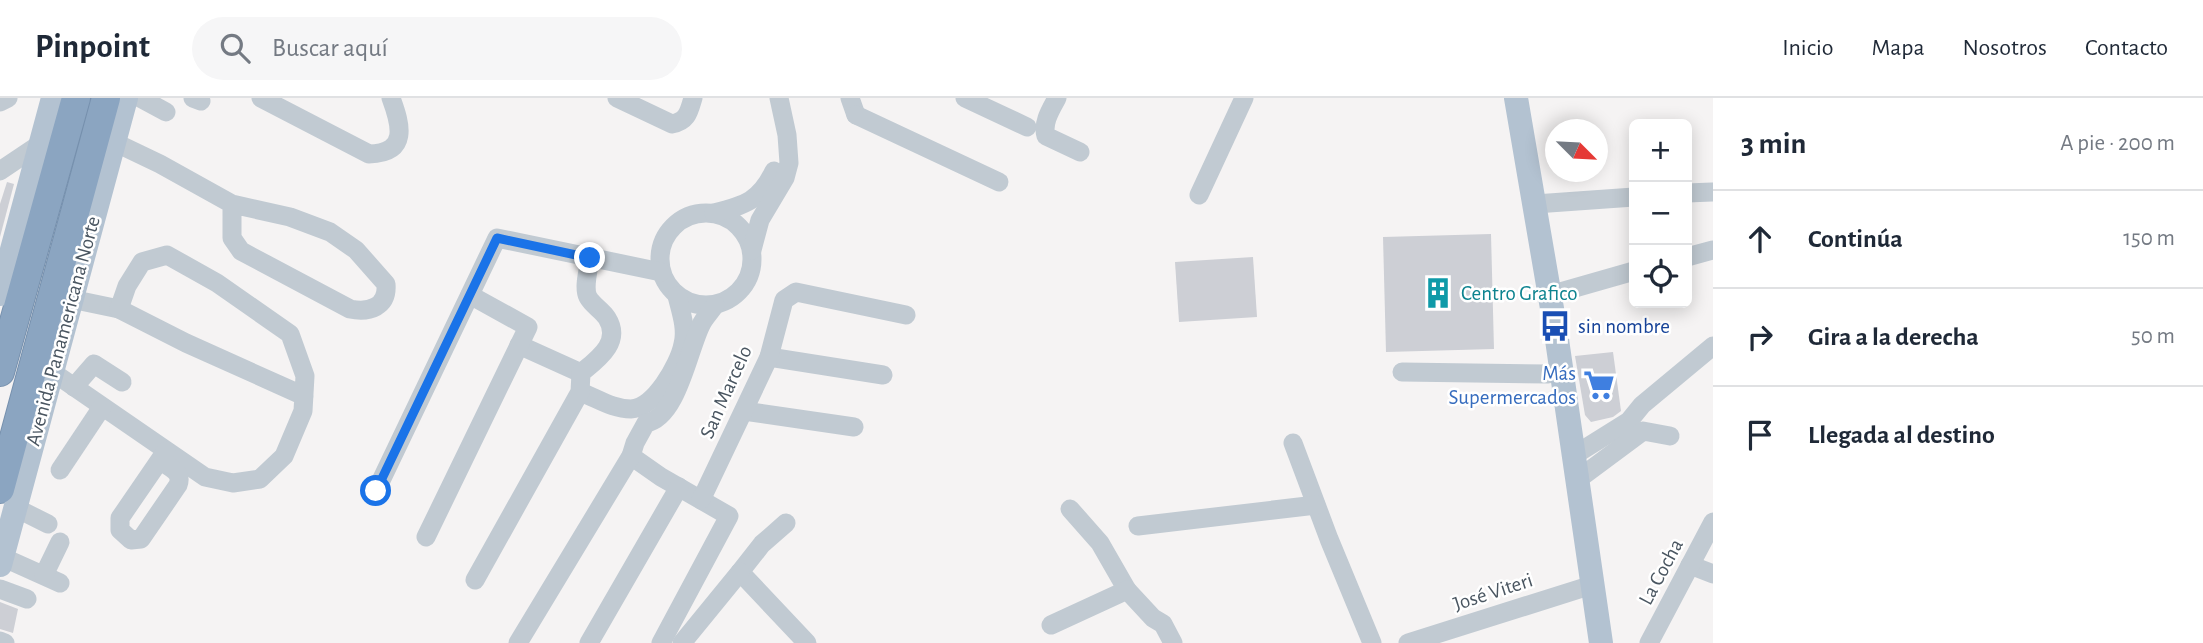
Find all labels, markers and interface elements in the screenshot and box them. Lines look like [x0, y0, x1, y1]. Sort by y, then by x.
search box [192, 17, 682, 80]
icon: search [216, 29, 254, 67]
text: Pinpoint [35, 31, 150, 64]
text: Buscar aquí [272, 35, 388, 61]
text: Inicio [1782, 36, 1833, 60]
text: Mapa [1871, 36, 1925, 60]
text: Nosotros [1963, 36, 2047, 60]
text: Contacto [2085, 36, 2168, 60]
north arrow [1545, 119, 1608, 182]
map controls [1629, 119, 1692, 308]
button: + [1629, 119, 1692, 182]
text: 3 min [1741, 129, 1806, 159]
text: A pie · 200 m [2060, 132, 2175, 155]
button: − [1629, 182, 1692, 245]
street label: Avenida Panamericana Norte [22, 214, 104, 448]
icon: ahead [1741, 220, 1779, 258]
text: Continúa [1808, 226, 1903, 252]
text: 150 m [2123, 227, 2175, 250]
route end [574, 242, 605, 273]
button: locate [1629, 245, 1692, 308]
building icon: Centro Grafico [1421, 276, 1455, 310]
place label: Centro Grafico [1461, 283, 1578, 304]
bus stop icon: sin nombre [1538, 309, 1572, 343]
place label: sin nombre [1578, 316, 1670, 337]
icon: right [1741, 318, 1779, 356]
text: Gira a la derecha [1808, 324, 1979, 350]
text: 50 m [2131, 325, 2175, 348]
street label: San Marcelo [696, 342, 756, 442]
place label: Más Supermercados [1448, 363, 1576, 408]
supermarket icon: Más Supermercados [1582, 368, 1616, 402]
icon: arrive [1741, 416, 1779, 454]
text: Llegada al destino [1808, 422, 1995, 448]
route start [360, 475, 391, 506]
street label: La Cocha [1635, 535, 1687, 608]
street label: José Viteri [1451, 569, 1535, 615]

